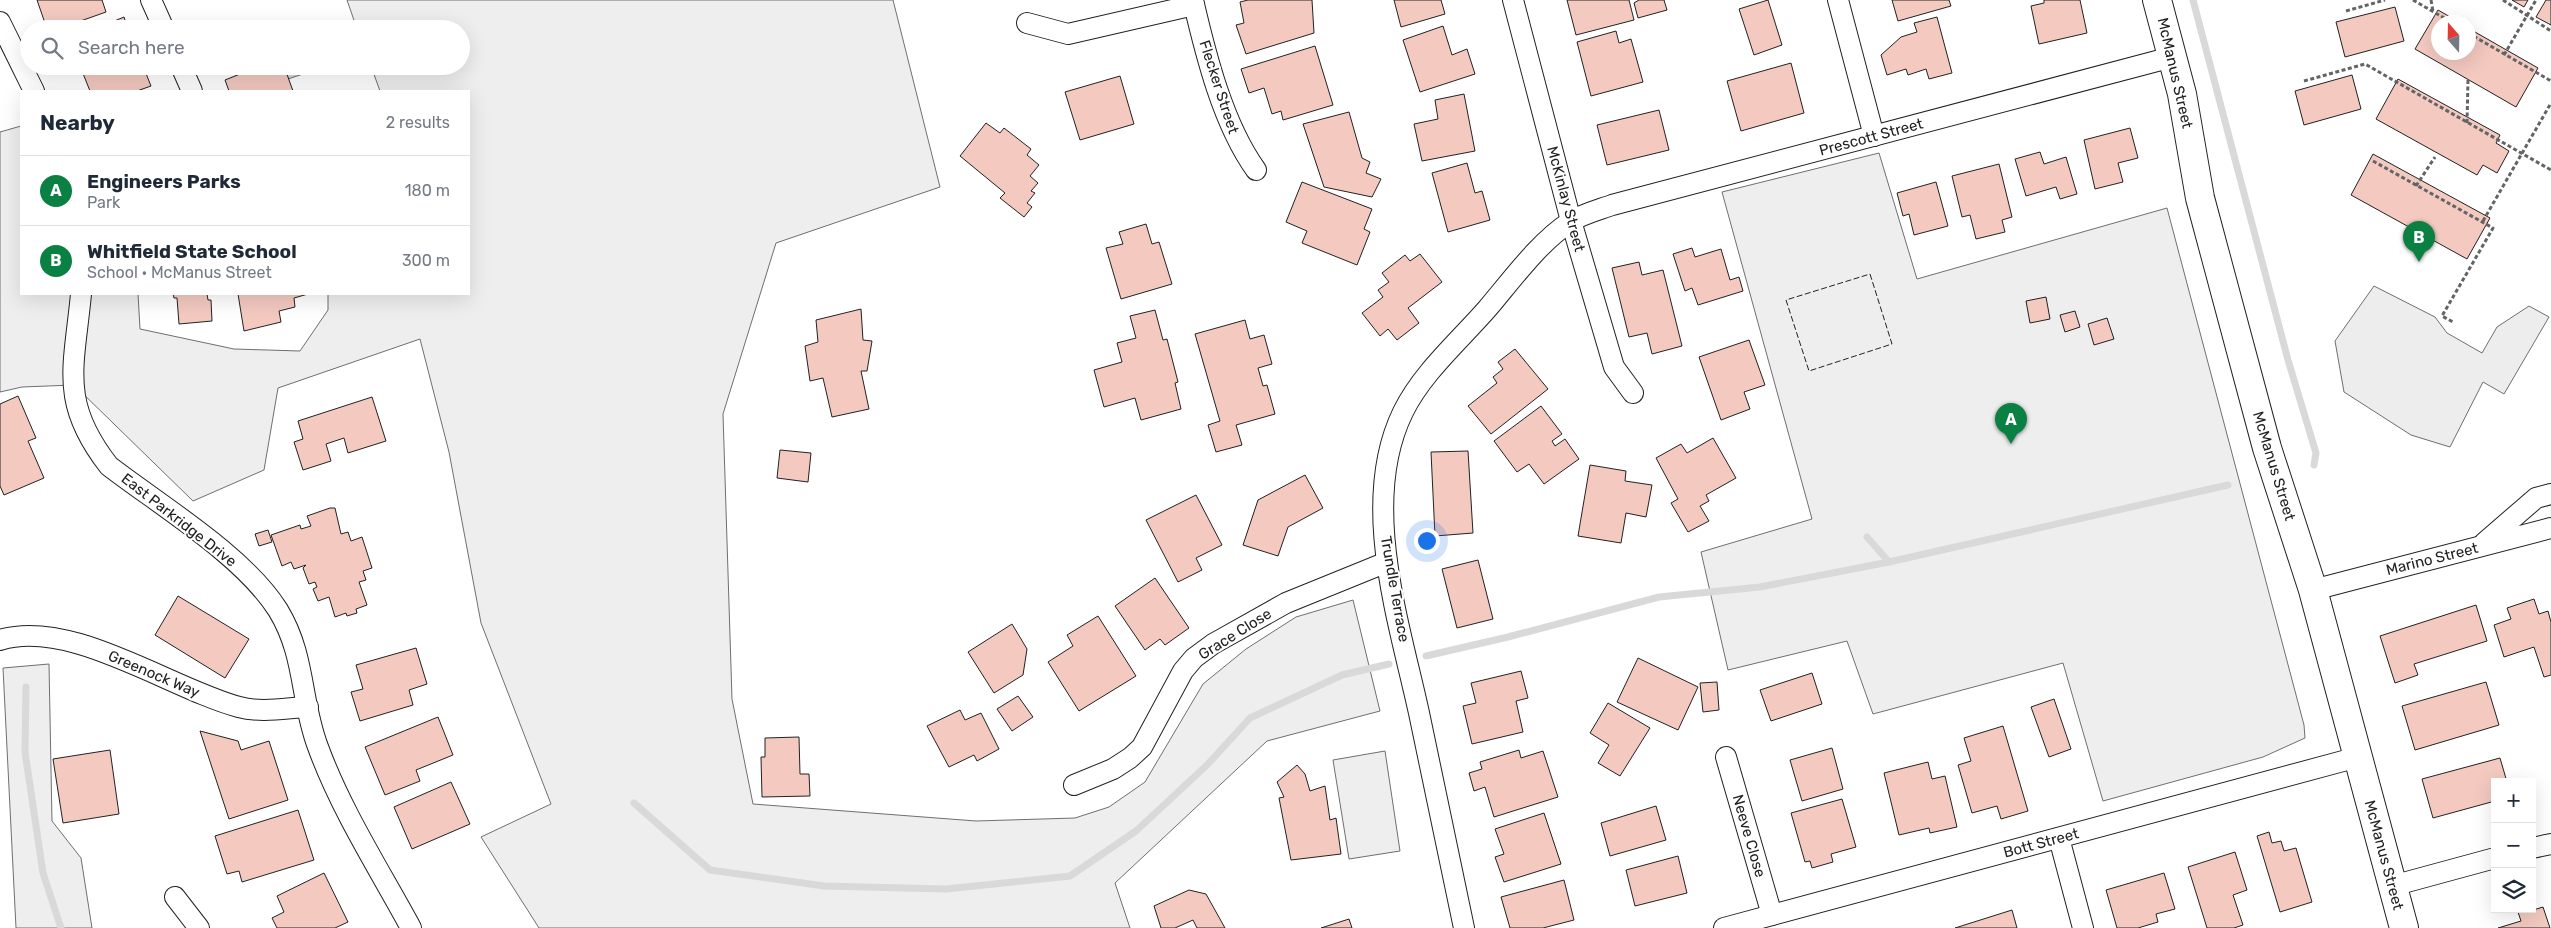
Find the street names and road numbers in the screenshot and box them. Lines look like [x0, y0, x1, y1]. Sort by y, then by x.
street label: McManus Street [2153, 16, 2197, 130]
street label: Flecker Street [1195, 38, 1243, 136]
street label: Prescott Street [1817, 114, 1925, 160]
street label: McKinlay Street [1543, 144, 1589, 254]
street label: McManus Street [2249, 409, 2299, 523]
street label: East Parkridge Drive [118, 469, 240, 571]
street label: Trundle Terrace [1377, 535, 1413, 643]
street label: Marino Street [2384, 539, 2480, 579]
street label: Grace Close [1195, 604, 1275, 664]
street label: Greenock Way [106, 647, 202, 701]
street label: Neeve Close [1729, 792, 1769, 880]
street label: McManus Street [2361, 798, 2407, 912]
street label: Bott Street [2001, 824, 2081, 862]

